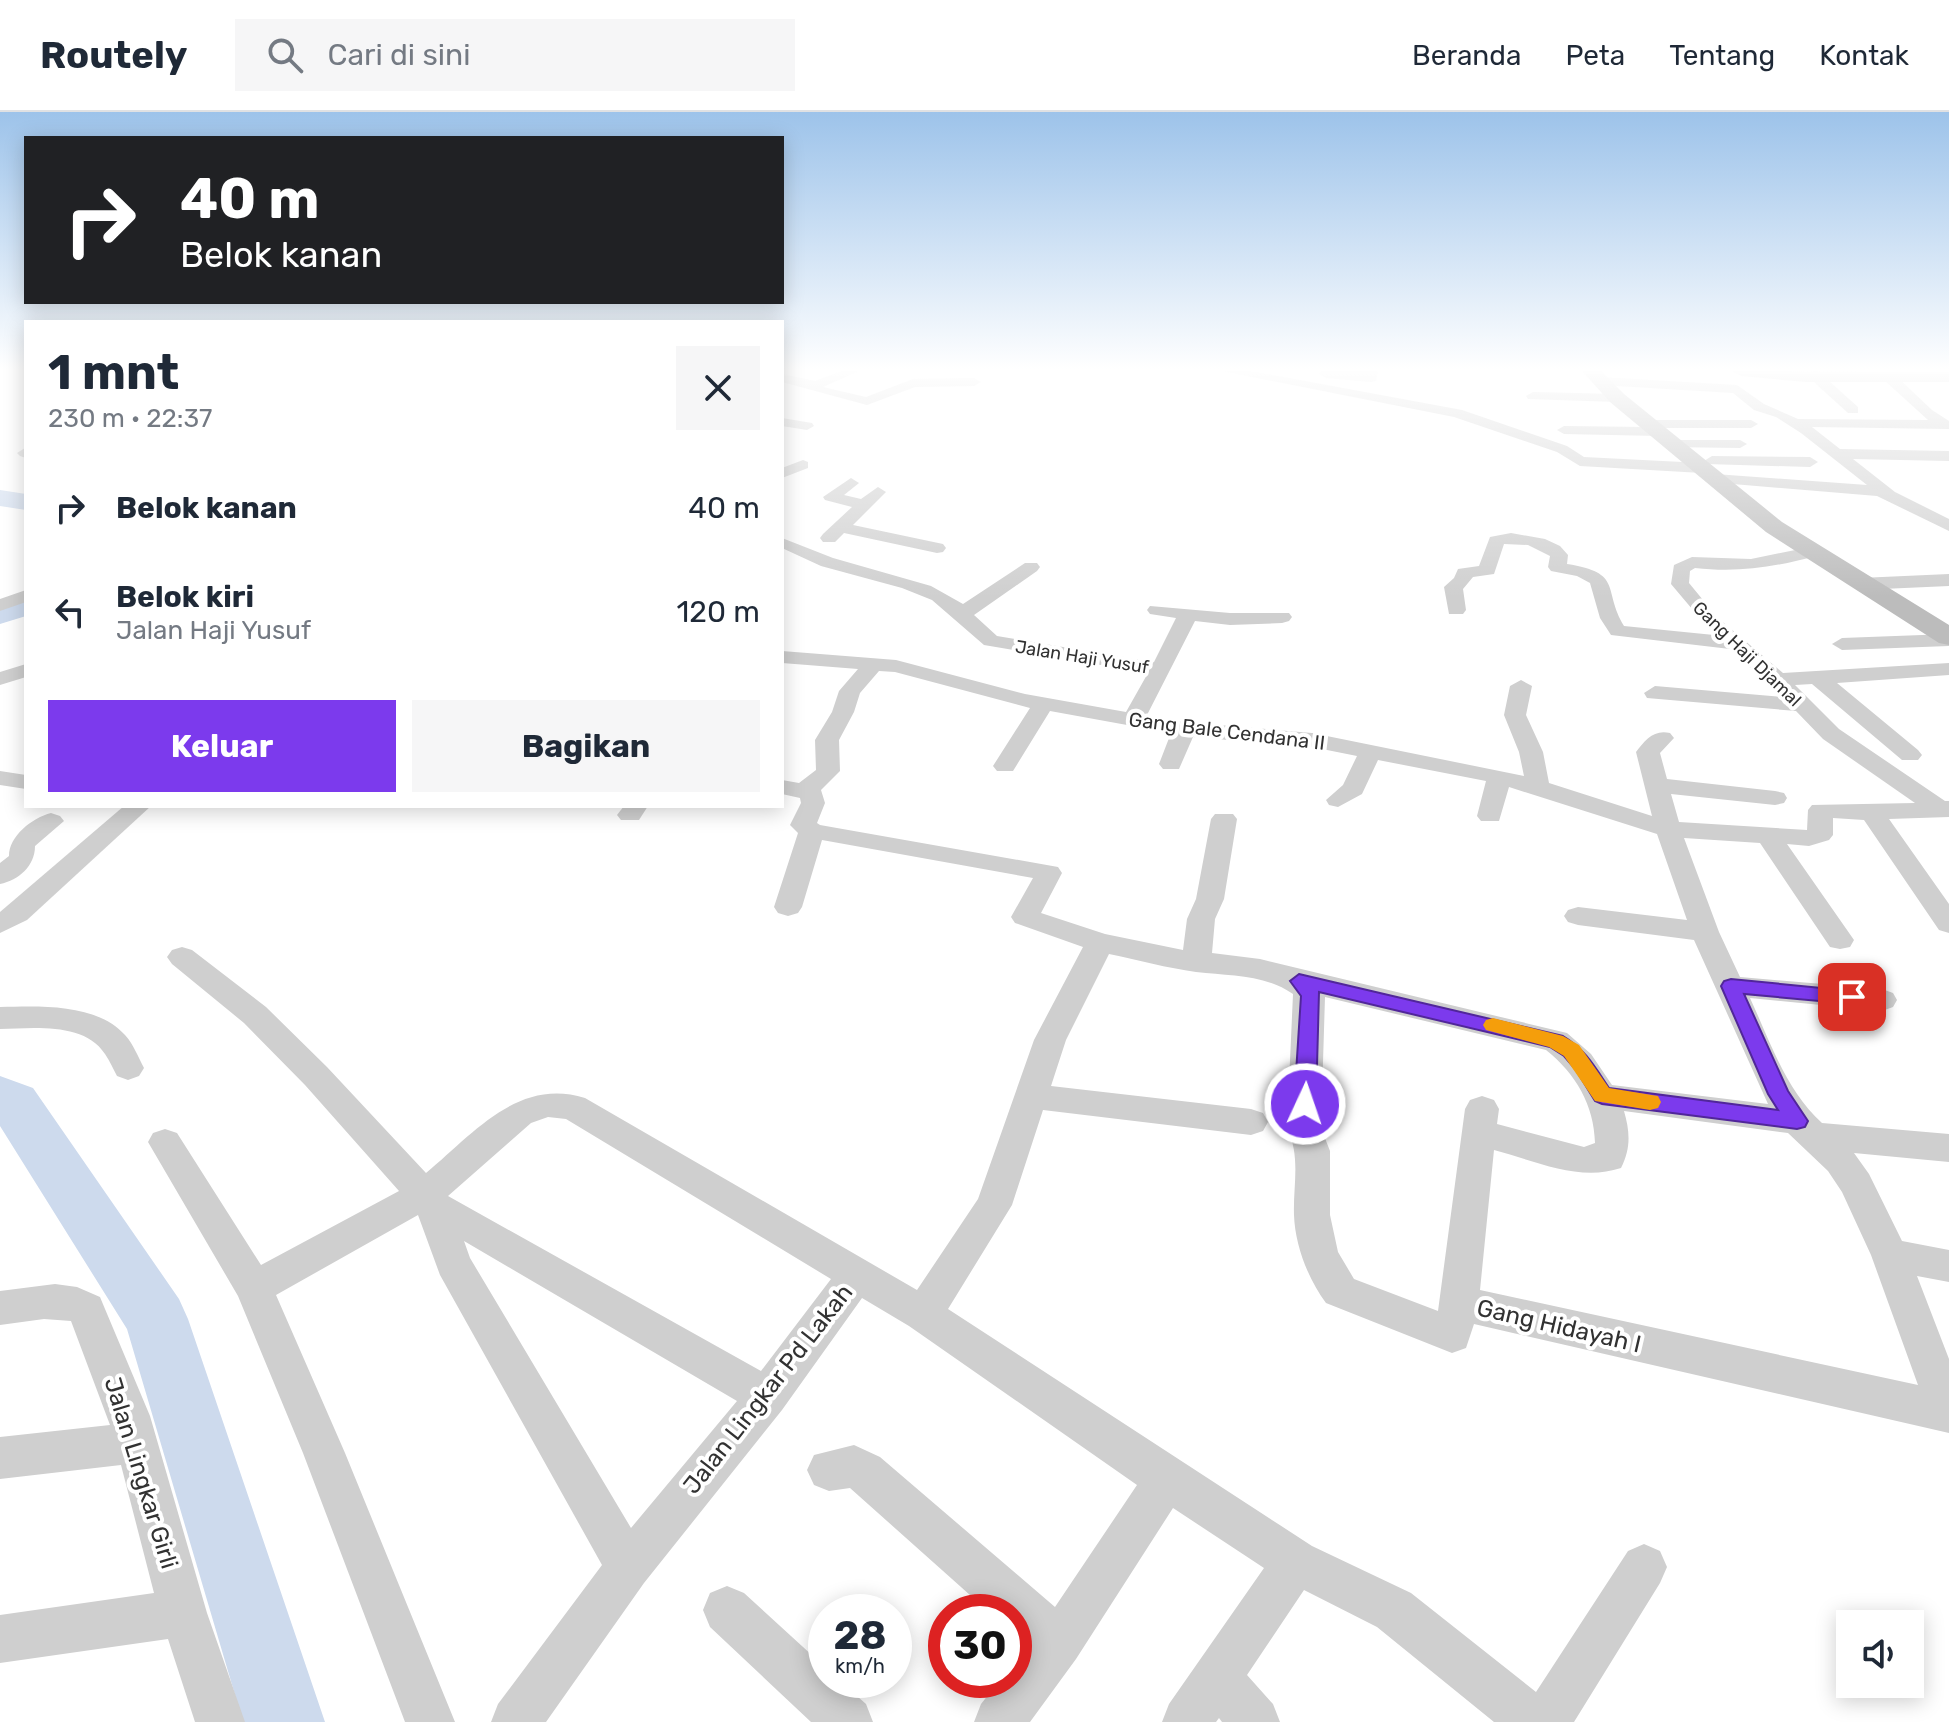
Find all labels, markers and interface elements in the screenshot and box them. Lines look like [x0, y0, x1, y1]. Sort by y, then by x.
search box [235, 19, 795, 91]
text: Routely [40, 32, 187, 78]
icon: search [263, 33, 307, 77]
text: Cari di sini [327, 37, 470, 73]
text: Beranda [1412, 39, 1521, 72]
text: Peta [1565, 39, 1625, 72]
text: Tentang [1669, 39, 1775, 72]
text: Kontak [1819, 39, 1909, 72]
text: 40 m [180, 166, 320, 232]
icon: right [48, 168, 152, 272]
text: Belok kanan [180, 233, 382, 276]
text: 1 mnt [48, 344, 179, 401]
button: close [676, 346, 760, 430]
text: 230 m · 22:37 [48, 403, 212, 434]
icon: right [48, 486, 92, 530]
text: Belok kanan [116, 490, 297, 526]
text: 40 m [688, 490, 760, 526]
text: Belok kiri [116, 579, 254, 615]
icon: left [48, 590, 92, 634]
text: 120 m [676, 594, 760, 630]
street label: Gang Haji Djamal [1688, 597, 1806, 711]
text: Jalan Haji Yusuf [116, 615, 311, 646]
street label: Jalan Haji Yusuf [1014, 636, 1150, 678]
button: Keluar [48, 700, 396, 792]
button: Bagikan [412, 700, 760, 792]
street label: Gang Bale Cendana II [1128, 707, 1326, 755]
pin [1818, 963, 1886, 1031]
icon: arrive [1830, 975, 1874, 1019]
position arrow [1263, 1062, 1347, 1146]
street label: Jalan Lingkar Pd Lakah [678, 1279, 858, 1499]
street label: Gang Hidayah I [1474, 1294, 1644, 1358]
street label: Jalan Lingkar Girli [99, 1374, 183, 1572]
speed limit sign: 30 [928, 1594, 1032, 1698]
map controls [1836, 1610, 1924, 1698]
button: sound [1836, 1610, 1924, 1698]
text: 28 [833, 1612, 887, 1659]
text: km/h [835, 1654, 885, 1678]

